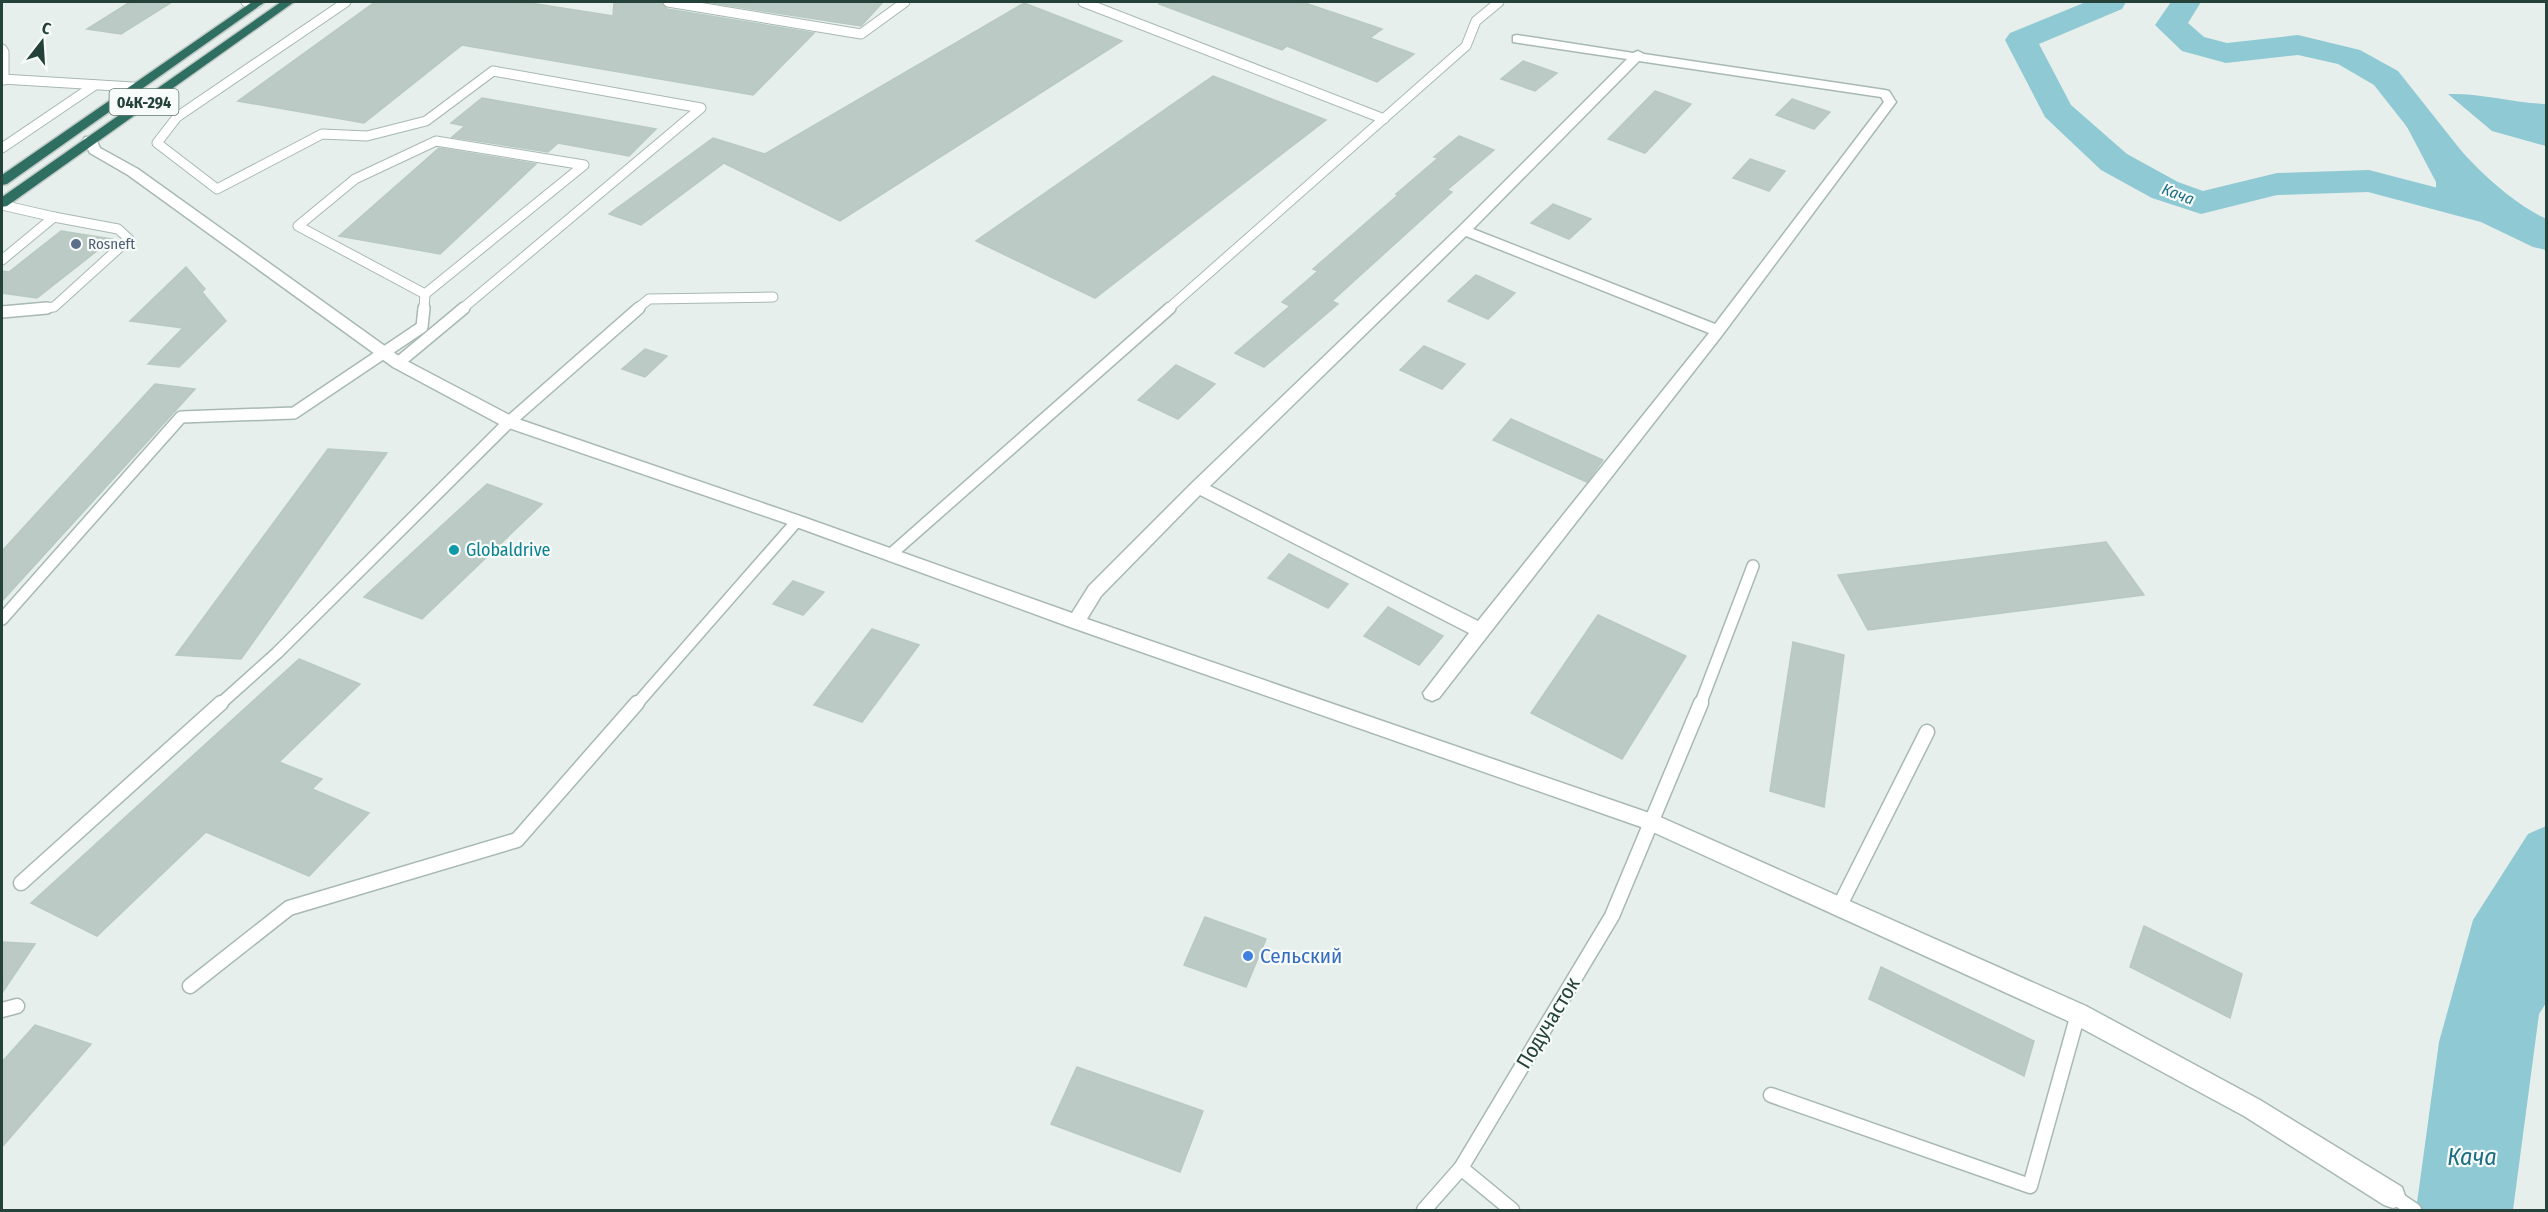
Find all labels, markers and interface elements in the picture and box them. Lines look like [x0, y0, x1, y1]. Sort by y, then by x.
north arrow [12, 12, 72, 72]
text: С [39, 18, 54, 39]
road number: 04К-294 [110, 89, 178, 115]
water label: Кача [2159, 179, 2197, 209]
place label: Rosneft [88, 235, 135, 253]
marker: Rosneft [69, 237, 83, 251]
place label: Globaldrive [466, 539, 551, 561]
marker: Globaldrive [447, 543, 461, 557]
place label: Сельский [1260, 943, 1342, 969]
marker: Сельский [1241, 949, 1255, 963]
street label: Подучасток [1511, 972, 1585, 1073]
water label: Кача [2447, 1143, 2497, 1171]

